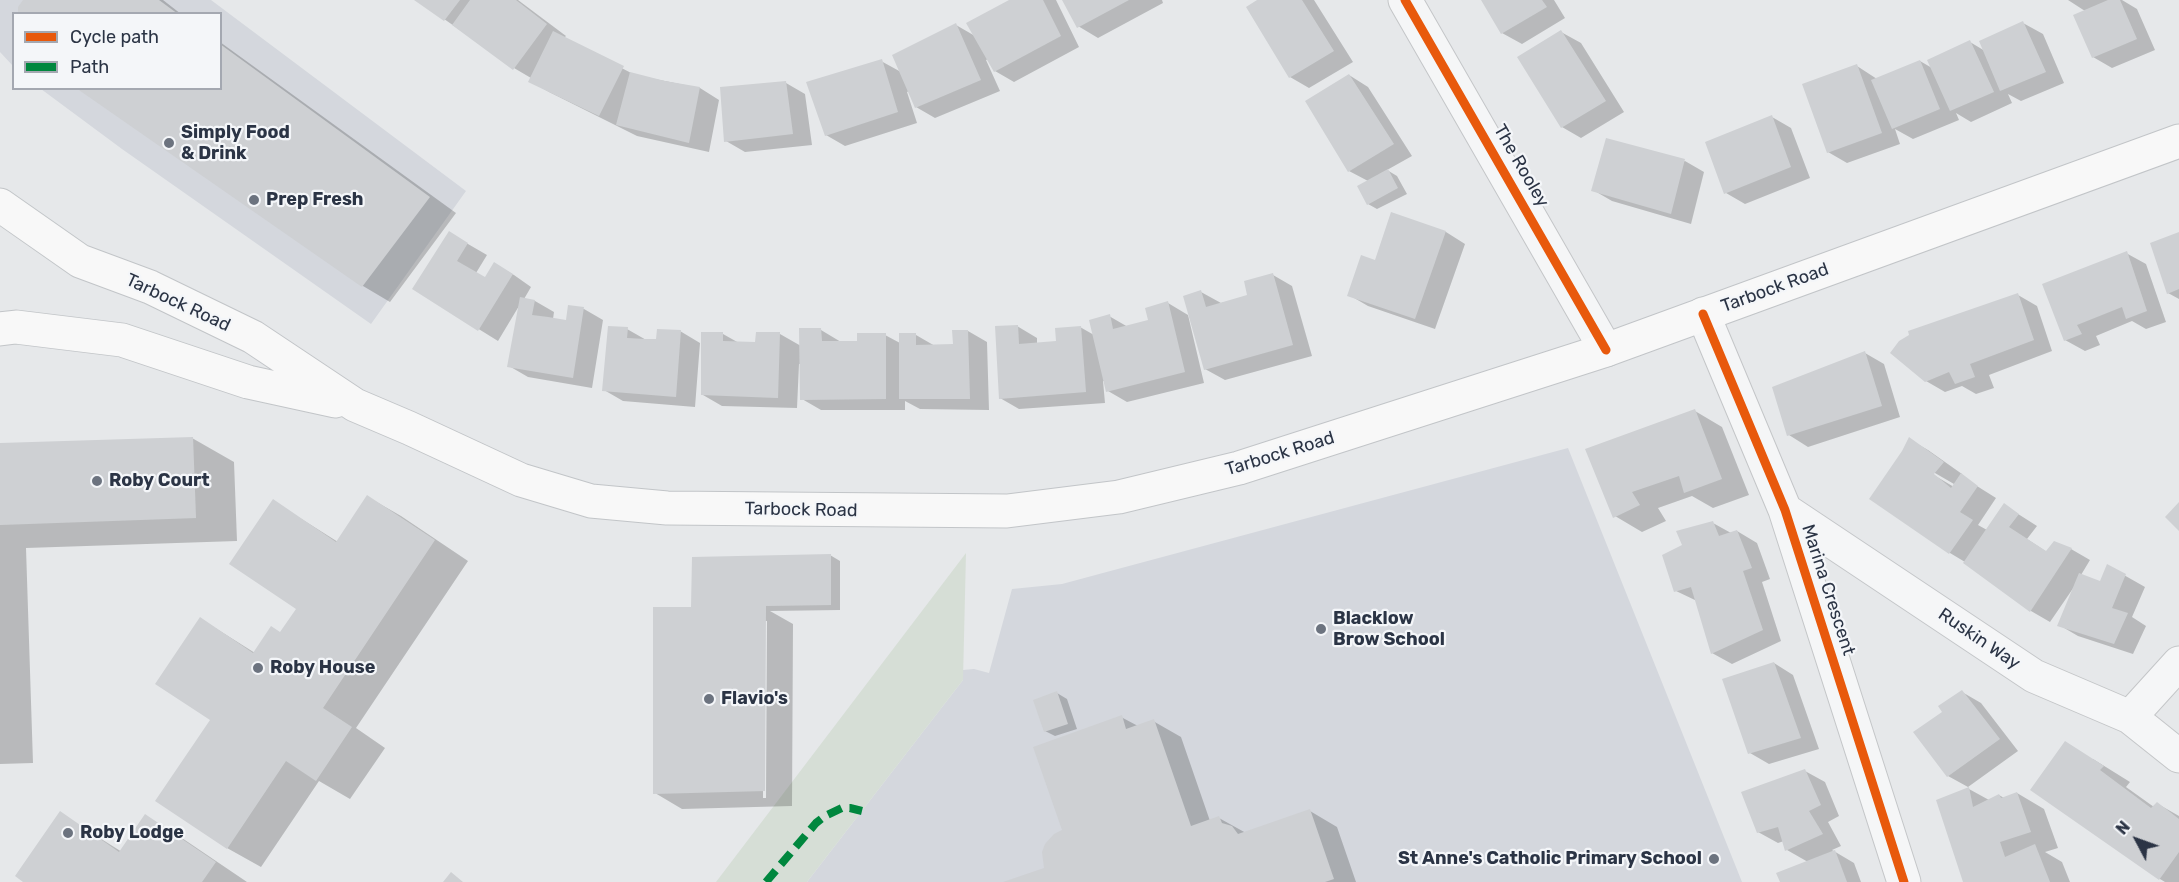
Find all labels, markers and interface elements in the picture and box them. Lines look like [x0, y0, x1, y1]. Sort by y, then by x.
legend [12, 12, 222, 90]
text: Cycle path [70, 26, 159, 48]
text: Path [70, 56, 109, 78]
street label: The Rooley [1489, 121, 1553, 211]
place label: Simply Food & Drink [181, 122, 290, 164]
marker: Simply Food & Drink [162, 136, 176, 150]
place label: Prep Fresh [266, 189, 364, 211]
marker: Prep Fresh [247, 193, 261, 207]
street label: Tarbock Road [1718, 259, 1832, 317]
street label: Tarbock Road [122, 269, 234, 337]
street label: Tarbock Road [1223, 427, 1337, 481]
place label: Roby Court [109, 470, 210, 492]
marker: Roby Court [90, 474, 104, 488]
street label: Tarbock Road [744, 498, 858, 522]
street label: Marina Crescent [1797, 522, 1859, 658]
street label: Ruskin Way [1934, 604, 2024, 674]
place label: Blacklow Brow School [1333, 608, 1445, 650]
marker: Blacklow Brow School [1314, 622, 1328, 636]
place label: Roby House [270, 657, 375, 679]
marker: Roby House [251, 661, 265, 675]
place label: Flavio's [721, 688, 788, 710]
marker: Flavio's [702, 692, 716, 706]
north arrow [2107, 810, 2167, 870]
text: N [2112, 817, 2134, 838]
place label: Roby Lodge [80, 822, 184, 844]
marker: Roby Lodge [61, 826, 75, 840]
place label: St Anne's Catholic Primary School [1398, 848, 1702, 870]
marker: St Anne's Catholic Primary School [1707, 852, 1721, 866]

